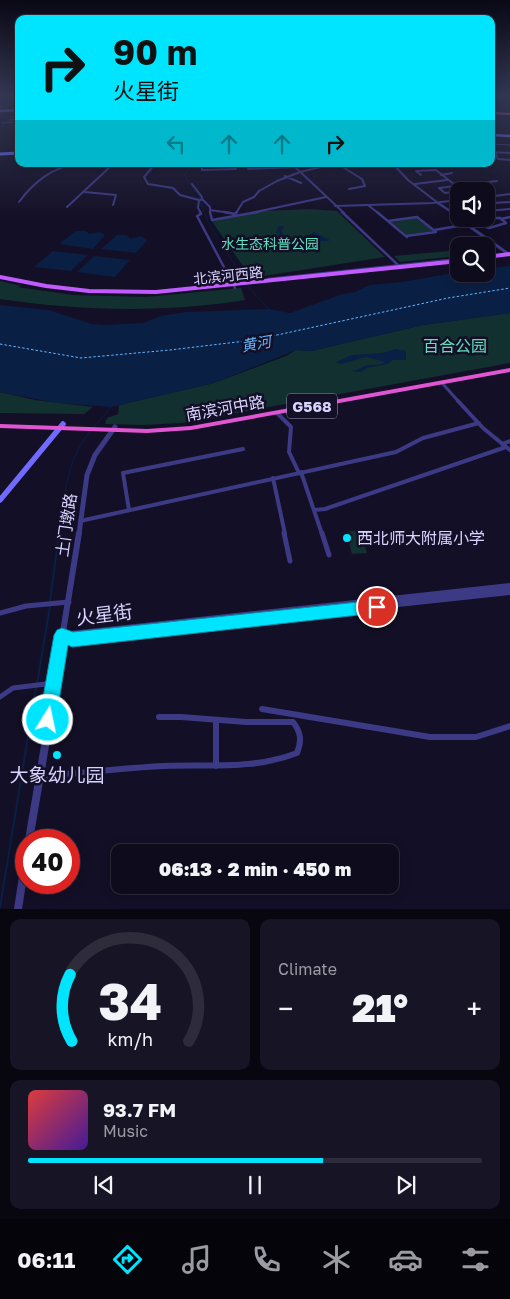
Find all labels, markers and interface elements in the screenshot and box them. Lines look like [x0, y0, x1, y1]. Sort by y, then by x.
text: 90 m [113, 31, 197, 73]
icon: right [30, 35, 95, 100]
text: 火星街 [113, 77, 179, 104]
icon: left [162, 130, 190, 158]
icon: ahead [215, 130, 243, 158]
icon: ahead [268, 130, 296, 158]
icon: right [321, 130, 349, 158]
map controls [450, 182, 495, 282]
button: sound [450, 182, 495, 227]
park label: 水生态科普公园 [221, 235, 319, 252]
button: search [450, 237, 495, 282]
street label: 北滨河西路 [192, 263, 264, 287]
water label: 黄河 [240, 331, 275, 354]
park label: 百合公园 [423, 336, 487, 356]
street label: 南滨河中路 [184, 391, 266, 425]
road number: G568 [287, 394, 337, 418]
street label: 土门墩路 [52, 492, 80, 558]
place label: 西北师大附属小学 [357, 528, 485, 548]
marker: 西北师大附属小学 [341, 532, 353, 544]
pin [356, 586, 398, 628]
icon: arrive [363, 593, 391, 621]
street label: 火星街 [74, 599, 134, 629]
position arrow [21, 693, 73, 745]
marker: 大象幼儿园 [51, 749, 63, 761]
place label: 大象幼儿园 [9, 763, 105, 786]
speed limit sign: 40 [15, 829, 80, 894]
text: 06:13 · 2 min · 450 m [159, 857, 351, 880]
text: Climate [278, 959, 337, 979]
text: 34 [98, 969, 162, 1031]
text: 21° [352, 985, 408, 1030]
text: − [278, 992, 293, 1025]
text: + [467, 992, 482, 1025]
text: km/h [107, 1028, 153, 1050]
text: 93.7 FM [103, 1098, 176, 1121]
text: Music [103, 1121, 148, 1141]
icon: previous [90, 1171, 118, 1199]
icon: pause [241, 1171, 269, 1199]
icon: next [392, 1171, 420, 1199]
icon: directions [110, 1242, 145, 1277]
icon: music [179, 1242, 214, 1277]
icon: phone [249, 1242, 284, 1277]
icon: climate [319, 1242, 354, 1277]
icon: car [388, 1242, 423, 1277]
icon: filters [458, 1242, 493, 1277]
text: 06:11 [17, 1246, 75, 1273]

